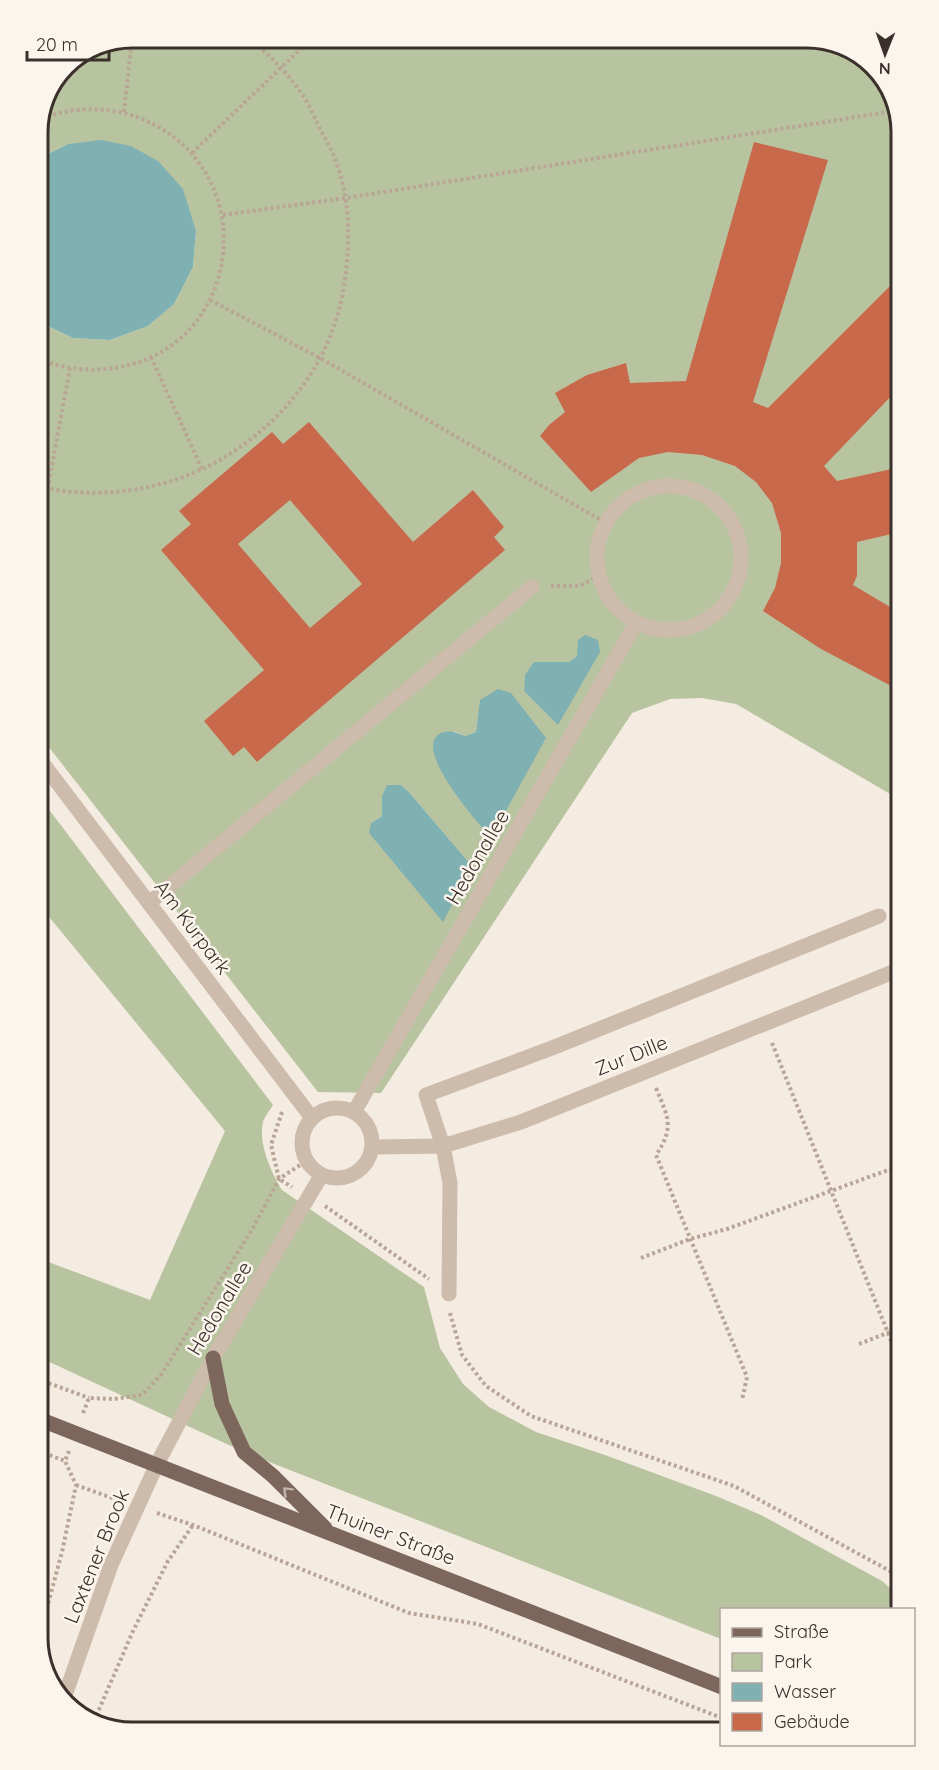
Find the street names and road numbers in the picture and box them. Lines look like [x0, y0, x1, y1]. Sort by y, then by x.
street label: Hedonallee [440, 805, 514, 909]
street label: Am Kurpark [149, 875, 237, 979]
street label: Zur Dille [591, 1029, 671, 1081]
street label: Hedonallee [181, 1256, 257, 1360]
street label: Laxtener Brook [58, 1485, 134, 1627]
street label: Thuiner Straße [323, 1498, 459, 1570]

